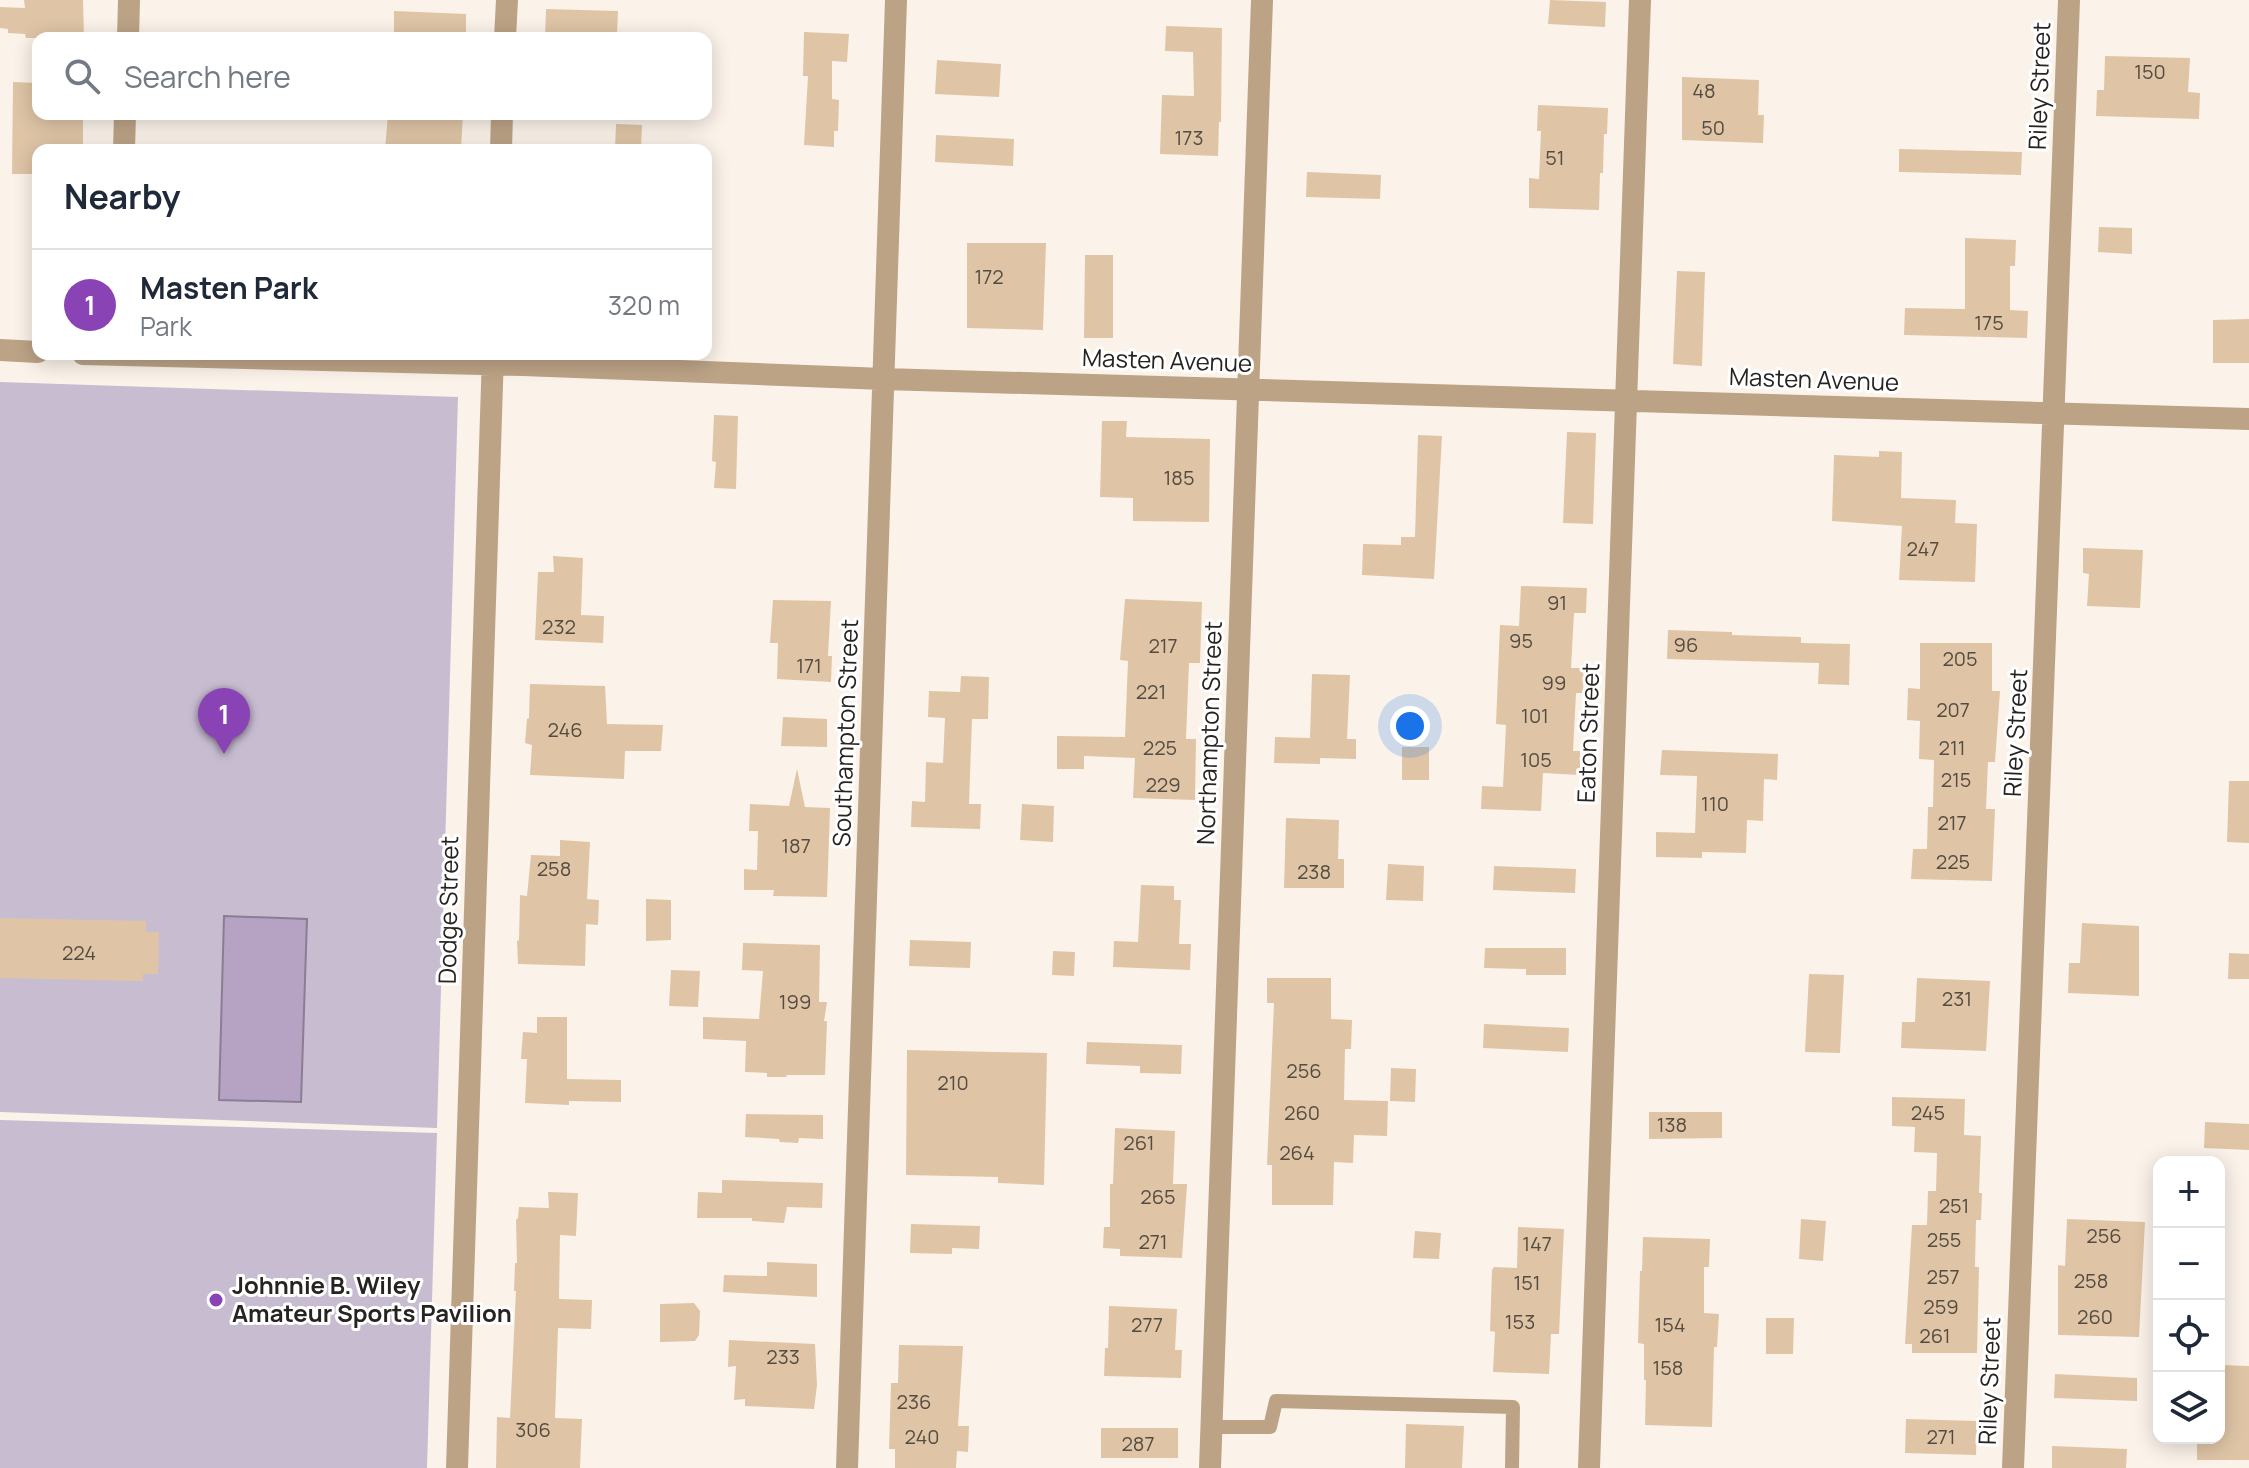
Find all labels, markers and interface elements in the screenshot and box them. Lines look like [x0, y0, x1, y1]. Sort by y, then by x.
street label: Riley Street [2020, 21, 2057, 151]
search box [32, 32, 712, 120]
icon: search [60, 54, 104, 98]
text: Search here [124, 56, 291, 97]
house number: 150 [2134, 58, 2166, 85]
house number: 48 [1692, 77, 1716, 104]
house number: 50 [1701, 114, 1725, 141]
house number: 173 [1175, 124, 1203, 151]
house number: 51 [1545, 144, 1565, 171]
text: Nearby [64, 173, 180, 219]
house number: 172 [974, 263, 1004, 290]
text: Masten Park [140, 267, 318, 308]
text: 1 [84, 287, 96, 323]
text: 320 m [608, 287, 680, 323]
text: Park [140, 308, 192, 344]
house number: 175 [1974, 309, 2004, 336]
street label: Masten Avenue [1081, 340, 1253, 379]
street label: Masten Avenue [1728, 359, 1900, 398]
house number: 185 [1164, 464, 1194, 491]
house number: 247 [1907, 535, 1939, 562]
house number: 91 [1547, 589, 1567, 616]
house number: 232 [542, 613, 576, 640]
street label: Southampton Street [824, 618, 865, 847]
street label: Northampton Street [1188, 620, 1229, 845]
house number: 95 [1509, 627, 1533, 654]
house number: 96 [1674, 631, 1698, 658]
house number: 217 [1148, 632, 1178, 659]
house number: 205 [1942, 645, 1978, 672]
house number: 171 [796, 652, 822, 679]
street label: Eaton Street [1569, 662, 1606, 803]
street label: Riley Street [1995, 668, 2034, 798]
house number: 99 [1542, 669, 1566, 696]
house number: 221 [1136, 678, 1166, 705]
pin: 1 [198, 688, 250, 754]
house number: 207 [1936, 696, 1970, 723]
house number: 101 [1521, 702, 1549, 729]
your location [1390, 706, 1430, 746]
house number: 246 [547, 716, 583, 743]
house number: 225 [1143, 734, 1177, 761]
house number: 211 [1939, 734, 1966, 761]
house number: 105 [1520, 746, 1552, 773]
house number: 215 [1941, 766, 1971, 793]
house number: 229 [1145, 771, 1181, 798]
house number: 110 [1701, 790, 1729, 817]
house number: 217 [1937, 809, 1967, 836]
house number: 187 [781, 832, 811, 859]
street label: Dodge Street [430, 836, 465, 984]
house number: 225 [1936, 848, 1970, 875]
house number: 258 [537, 855, 571, 882]
house number: 238 [1297, 858, 1331, 885]
house number: 224 [62, 939, 96, 966]
house number: 231 [1942, 985, 1972, 1012]
house number: 199 [779, 988, 811, 1015]
house number: 256 [1286, 1057, 1322, 1084]
house number: 210 [937, 1069, 969, 1096]
house number: 260 [1284, 1099, 1320, 1126]
house number: 245 [1911, 1099, 1945, 1126]
house number: 138 [1657, 1111, 1687, 1138]
house number: 261 [1123, 1129, 1155, 1156]
house number: 264 [1279, 1139, 1315, 1166]
map controls [2153, 1156, 2225, 1444]
button: + [2153, 1156, 2225, 1228]
house number: 265 [1140, 1183, 1176, 1210]
house number: 251 [1939, 1192, 1969, 1219]
house number: 256 [2086, 1222, 2122, 1249]
house number: 255 [1927, 1226, 1961, 1253]
house number: 271 [1138, 1228, 1168, 1255]
button: − [2153, 1228, 2225, 1300]
house number: 147 [1522, 1230, 1552, 1257]
house number: 257 [1927, 1263, 1960, 1290]
house number: 258 [2074, 1267, 2108, 1294]
place label: Johnnie B. Wiley Amateur Sports Pavilion [232, 1268, 512, 1329]
house number: 151 [1513, 1269, 1541, 1296]
marker: Johnnie B. Wiley Amateur Sports Pavilion [207, 1291, 225, 1309]
house number: 259 [1923, 1293, 1959, 1320]
button: locate [2153, 1300, 2225, 1372]
house number: 260 [2077, 1303, 2113, 1330]
house number: 153 [1505, 1308, 1535, 1335]
house number: 277 [1131, 1311, 1163, 1338]
house number: 154 [1654, 1311, 1686, 1338]
street label: Riley Street [1970, 1316, 2007, 1446]
house number: 261 [1919, 1322, 1951, 1349]
house number: 233 [766, 1343, 800, 1370]
house number: 158 [1653, 1354, 1683, 1381]
button: layers [2153, 1372, 2225, 1444]
house number: 236 [897, 1388, 931, 1415]
house number: 306 [515, 1416, 551, 1443]
house number: 240 [905, 1423, 940, 1450]
house number: 271 [1926, 1423, 1956, 1450]
house number: 287 [1121, 1430, 1155, 1457]

